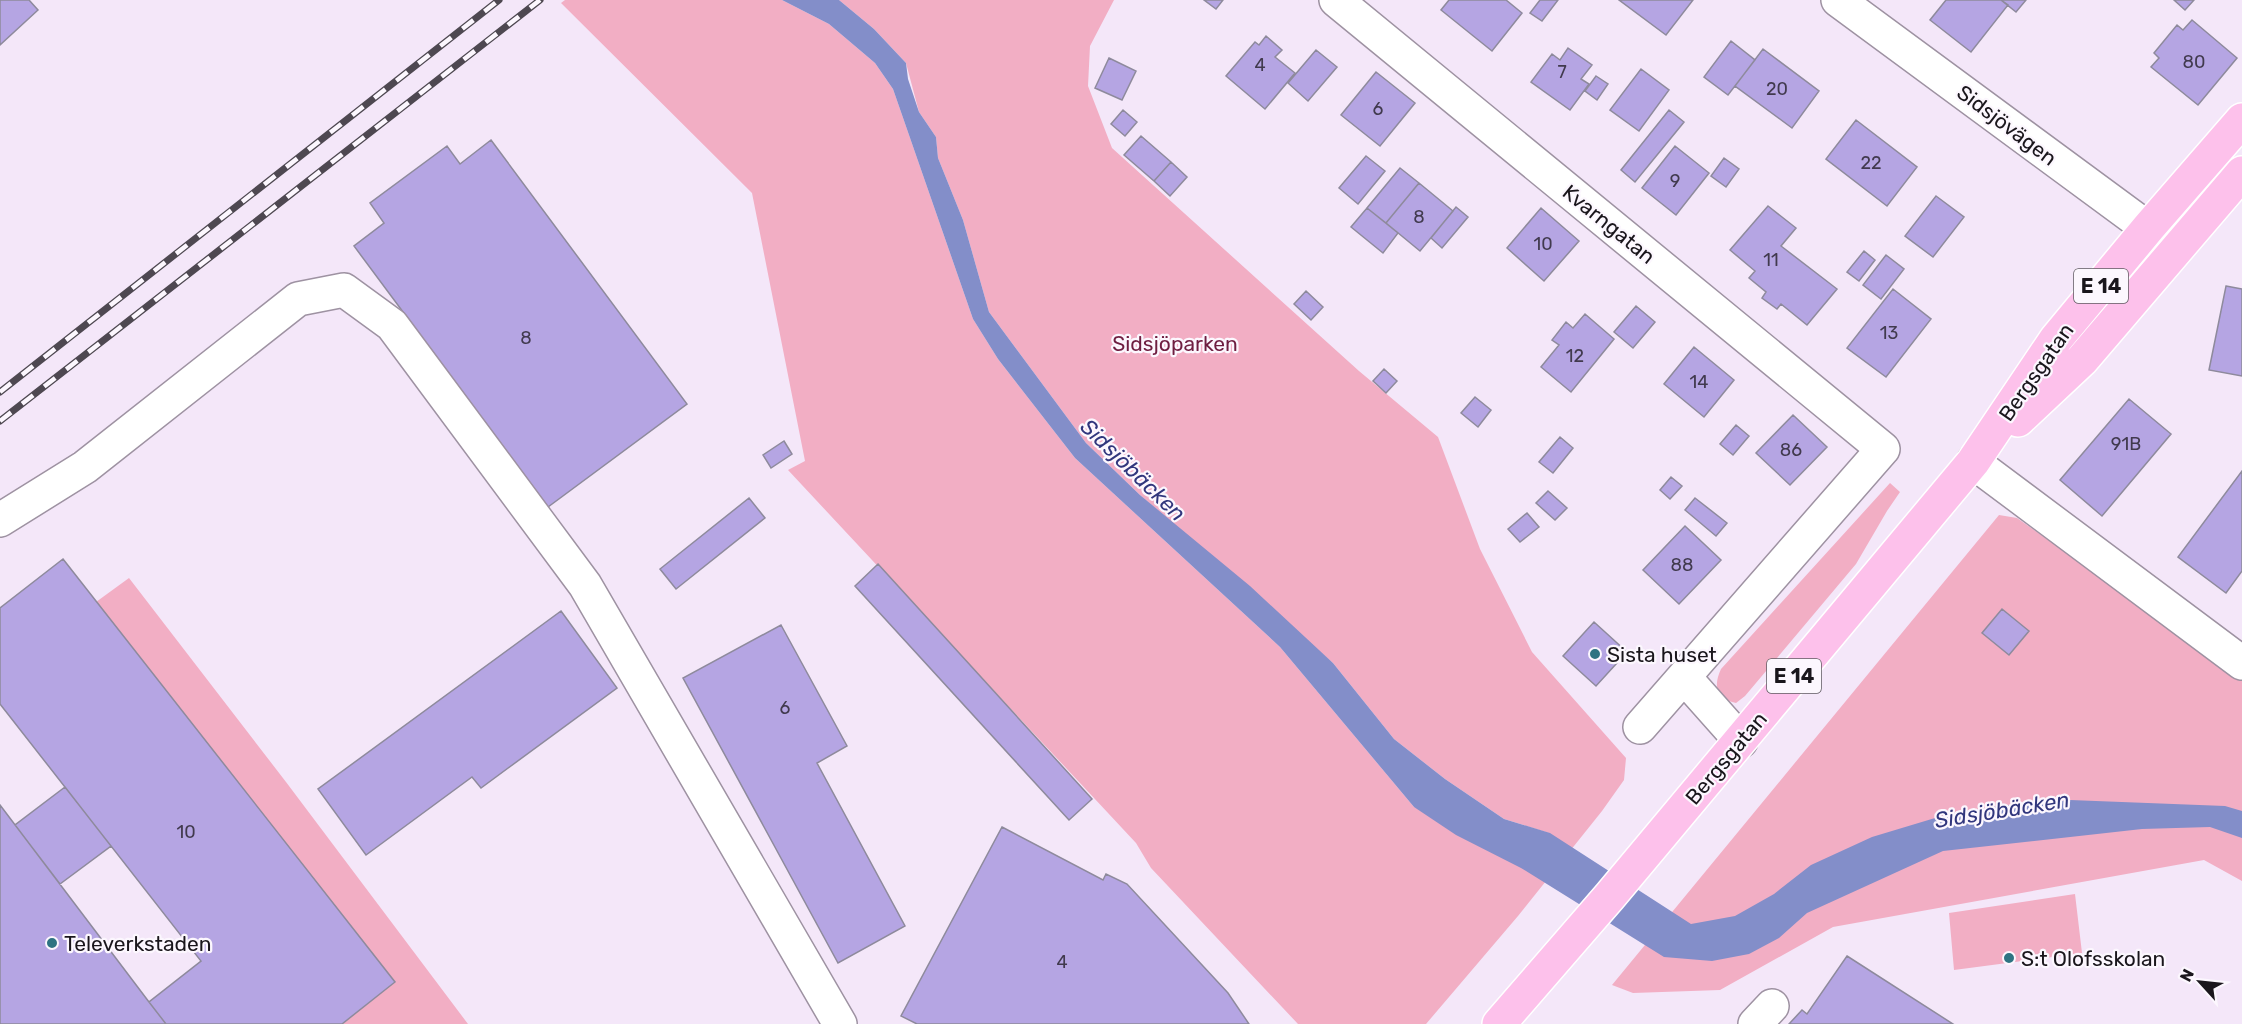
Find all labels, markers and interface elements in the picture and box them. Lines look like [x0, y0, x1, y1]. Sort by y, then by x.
house number: 80 [2183, 51, 2205, 73]
house number: 4 [1254, 54, 1266, 76]
house number: 7 [1557, 61, 1567, 83]
house number: 20 [1766, 78, 1788, 100]
street label: Sidsjövägen [1952, 79, 2062, 171]
house number: 6 [1373, 98, 1384, 120]
house number: 22 [1860, 152, 1882, 174]
house number: 9 [1670, 170, 1680, 192]
street label: Kvarngatan [1558, 179, 1660, 269]
house number: 8 [1413, 206, 1425, 228]
house number: 10 [1533, 233, 1553, 255]
house number: 11 [1763, 249, 1779, 271]
road number: E 14 [2074, 269, 2128, 303]
street label: Bergsgatan [1993, 318, 2079, 426]
house number: 13 [1880, 322, 1898, 344]
house number: 8 [520, 327, 532, 349]
park label: Sidsjöparken [1112, 331, 1238, 356]
house number: 12 [1566, 345, 1584, 367]
house number: 14 [1690, 371, 1708, 393]
water label: Sidsjöbäcken [1075, 413, 1191, 527]
house number: 91B [2111, 433, 2141, 455]
house number: 86 [1780, 439, 1802, 461]
house number: 88 [1671, 554, 1693, 576]
place label: Sista huset [1607, 642, 1717, 667]
marker: Sista huset [1588, 647, 1602, 661]
road number: E 14 [1767, 659, 1821, 693]
house number: 6 [780, 697, 791, 719]
street label: Bergsgatan [1680, 707, 1772, 809]
water label: Sidsjöbäcken [1933, 786, 2071, 834]
house number: 10 [176, 821, 196, 843]
place label: Televerkstaden [64, 931, 212, 956]
marker: Televerkstaden [45, 936, 59, 950]
place label: S:t Olofsskolan [2021, 946, 2165, 971]
house number: 4 [1056, 951, 1068, 973]
marker: S:t Olofsskolan [2002, 951, 2016, 965]
north arrow [2170, 952, 2230, 1012]
text: N [2176, 966, 2198, 985]

